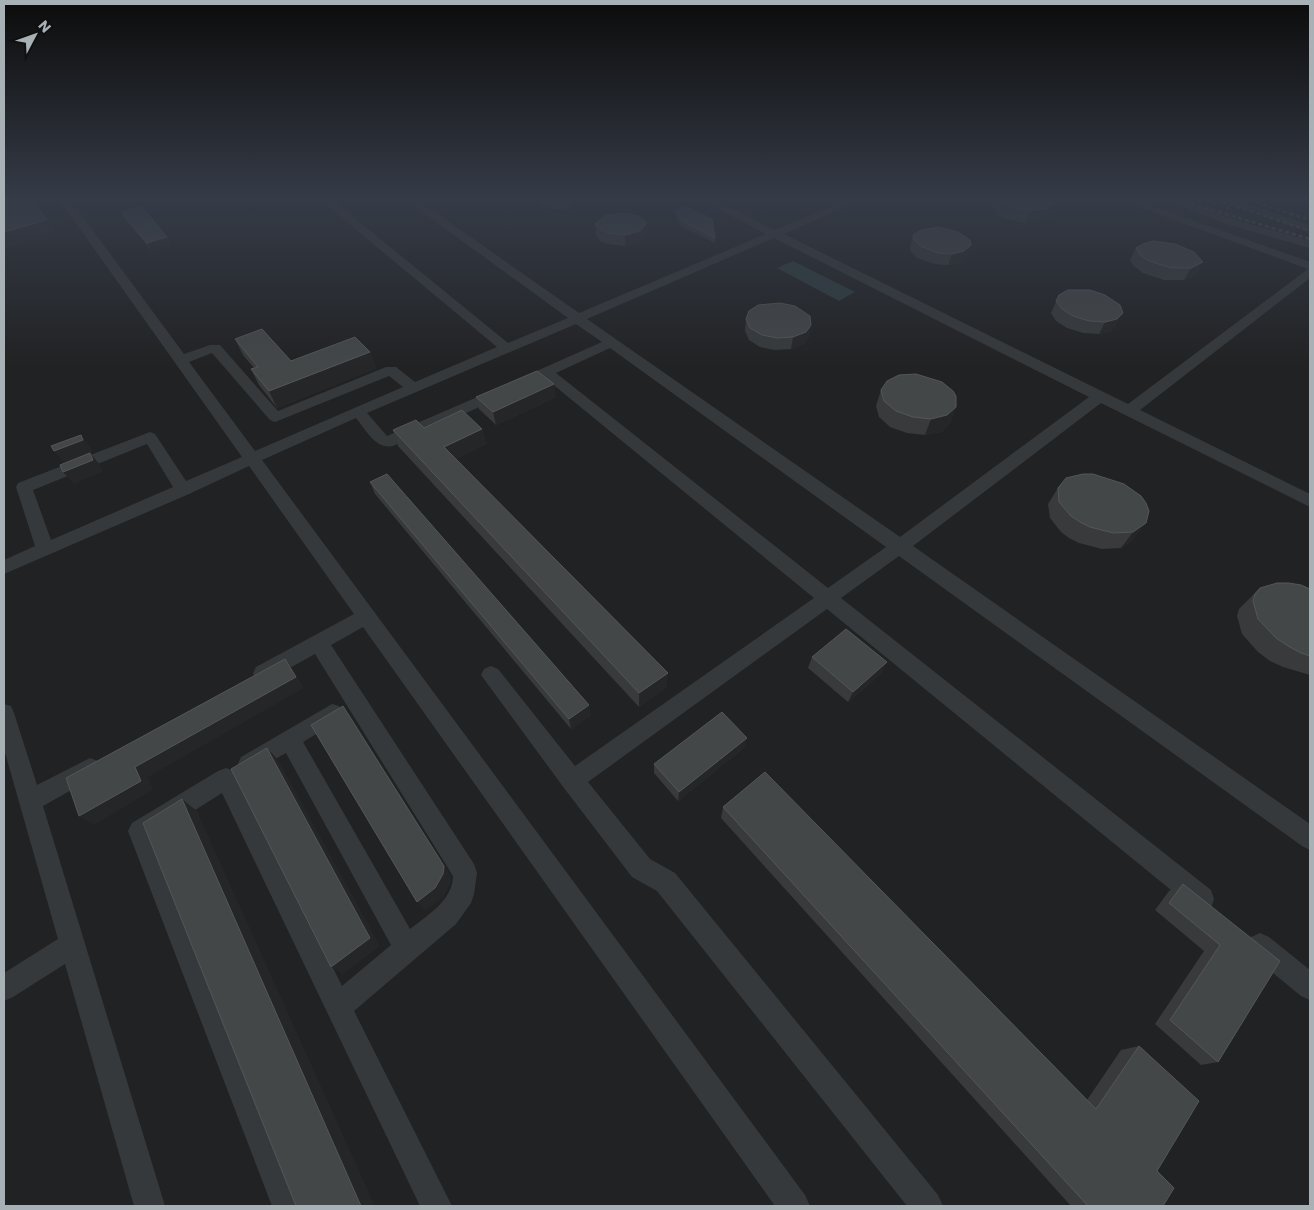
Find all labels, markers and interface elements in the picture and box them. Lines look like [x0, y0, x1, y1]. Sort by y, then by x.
north arrow [10, 10, 60, 60]
text: N [34, 16, 56, 37]

